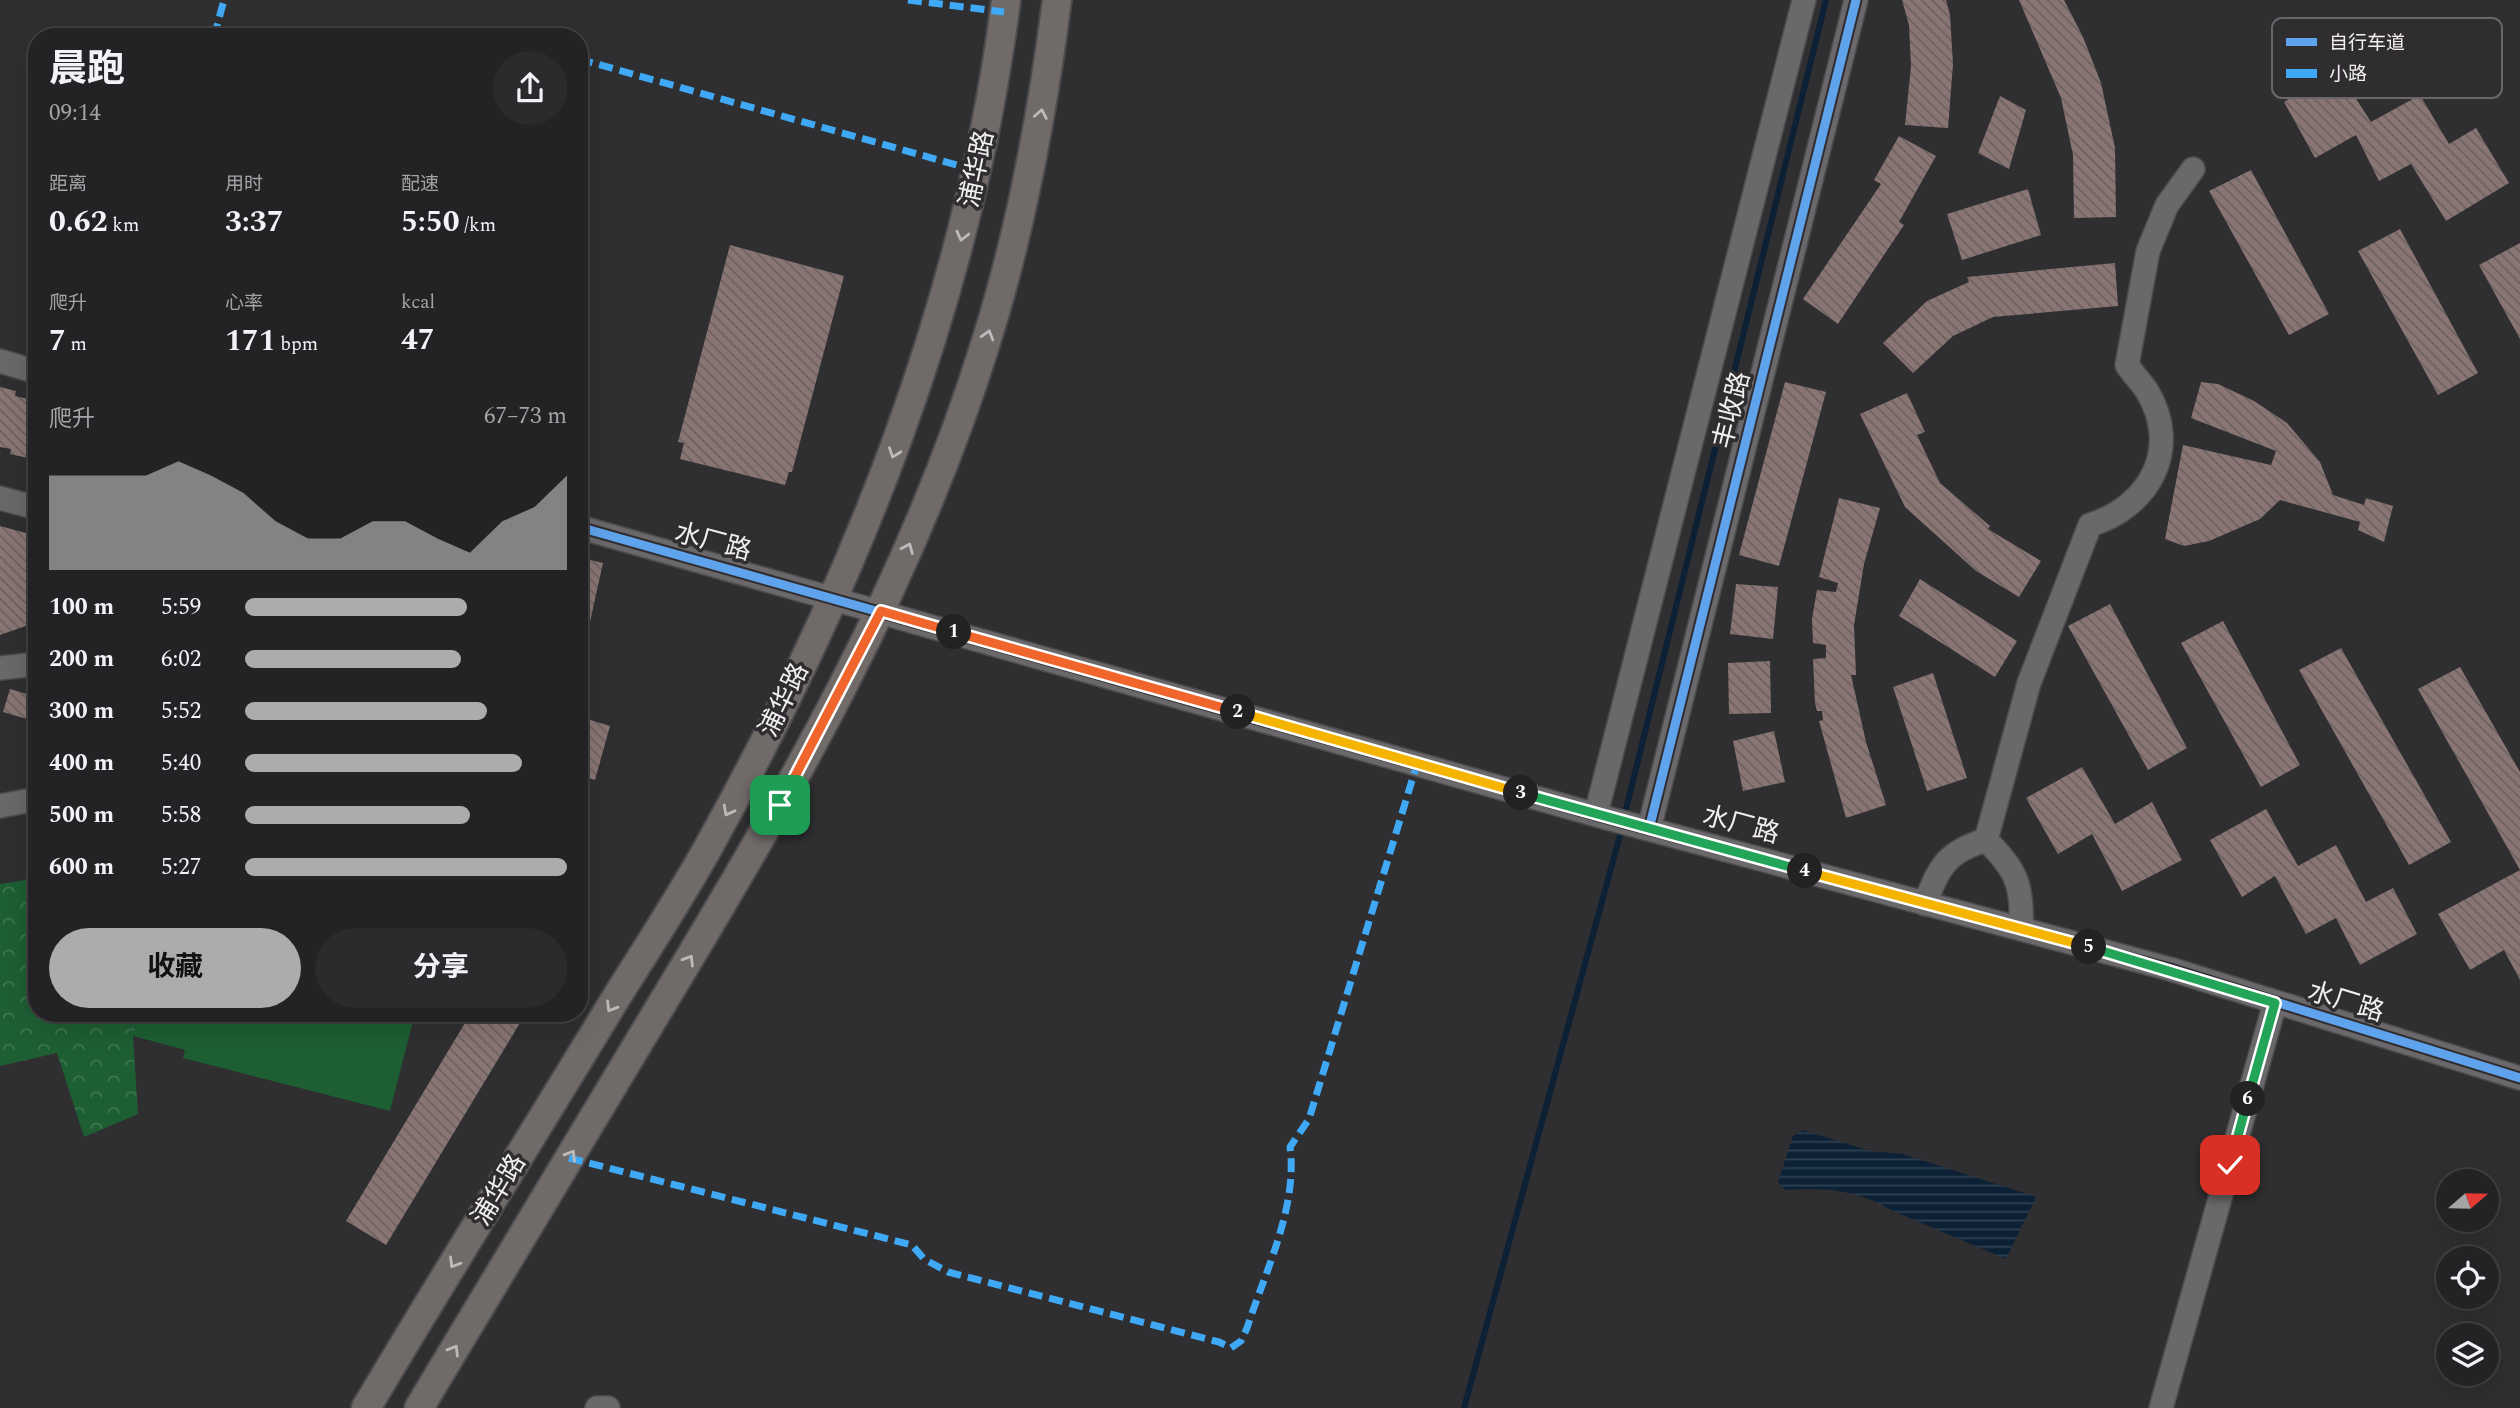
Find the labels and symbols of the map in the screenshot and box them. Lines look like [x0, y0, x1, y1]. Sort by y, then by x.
legend [2272, 18, 2502, 98]
text: 自行车道 [2329, 29, 2405, 58]
text: 小路 [2329, 60, 2367, 89]
one-way arrow [1033, 108, 1048, 120]
street label: 浦华路 [949, 127, 1005, 211]
one-way arrow [956, 229, 970, 241]
one-way arrow [980, 329, 994, 341]
street label: 丰收路 [1703, 367, 1761, 453]
one-way arrow [889, 446, 903, 458]
street label: 水厂路 [670, 513, 756, 571]
one-way arrow [900, 543, 914, 556]
pin: 1 [936, 614, 972, 650]
street label: 浦华路 [749, 656, 819, 744]
pin: 2 [1220, 694, 1256, 730]
pin [750, 775, 810, 835]
pin: 3 [1504, 776, 1538, 810]
street label: 水厂路 [1698, 796, 1784, 854]
one-way arrow [723, 804, 736, 817]
pin: 4 [1787, 854, 1822, 888]
pin: 5 [2072, 930, 2106, 964]
one-way arrow [680, 954, 693, 967]
street label: 水厂路 [2303, 971, 2389, 1033]
one-way arrow [607, 999, 620, 1012]
pin: 6 [2230, 1082, 2266, 1116]
pin [2200, 1135, 2260, 1195]
street label: 浦华路 [462, 1146, 536, 1234]
one-way arrow [563, 1149, 576, 1162]
north arrow [2436, 1169, 2499, 1232]
one-way arrow [450, 1256, 463, 1269]
one-way arrow [445, 1344, 458, 1357]

